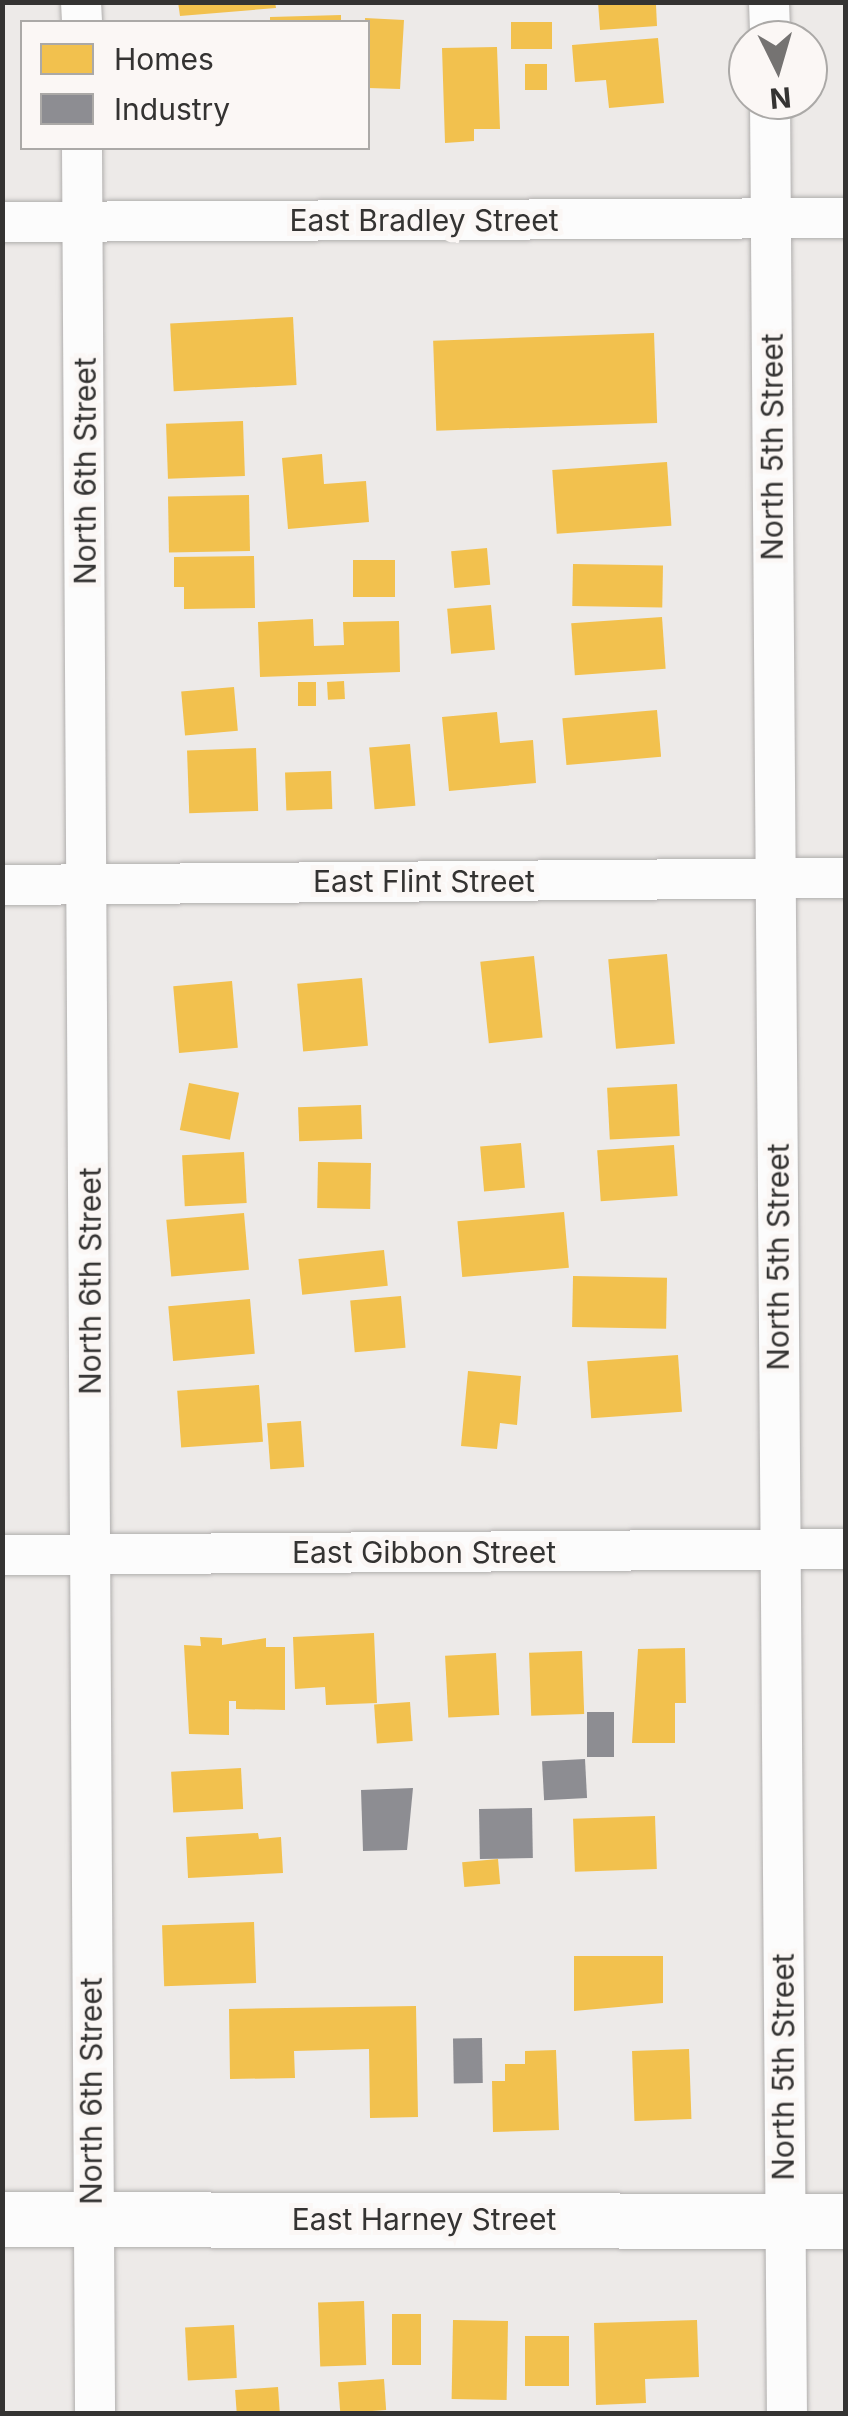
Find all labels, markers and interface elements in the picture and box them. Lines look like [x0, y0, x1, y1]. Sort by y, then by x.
legend [20, 20, 370, 150]
north arrow [728, 20, 828, 120]
text: Homes [114, 41, 214, 77]
text: N [768, 80, 793, 116]
text: Industry [114, 91, 230, 127]
street label: East Bradley Street [289, 202, 559, 238]
street label: North 5th Street [754, 333, 790, 561]
street label: North 6th Street [67, 357, 103, 585]
street label: East Flint Street [313, 863, 535, 899]
street label: North 5th Street [760, 1143, 796, 1371]
street label: North 6th Street [72, 1167, 108, 1395]
street label: East Gibbon Street [292, 1534, 556, 1570]
street label: North 5th Street [765, 1953, 801, 2181]
street label: North 6th Street [73, 1977, 109, 2205]
street label: East Harney Street [292, 2201, 556, 2237]

